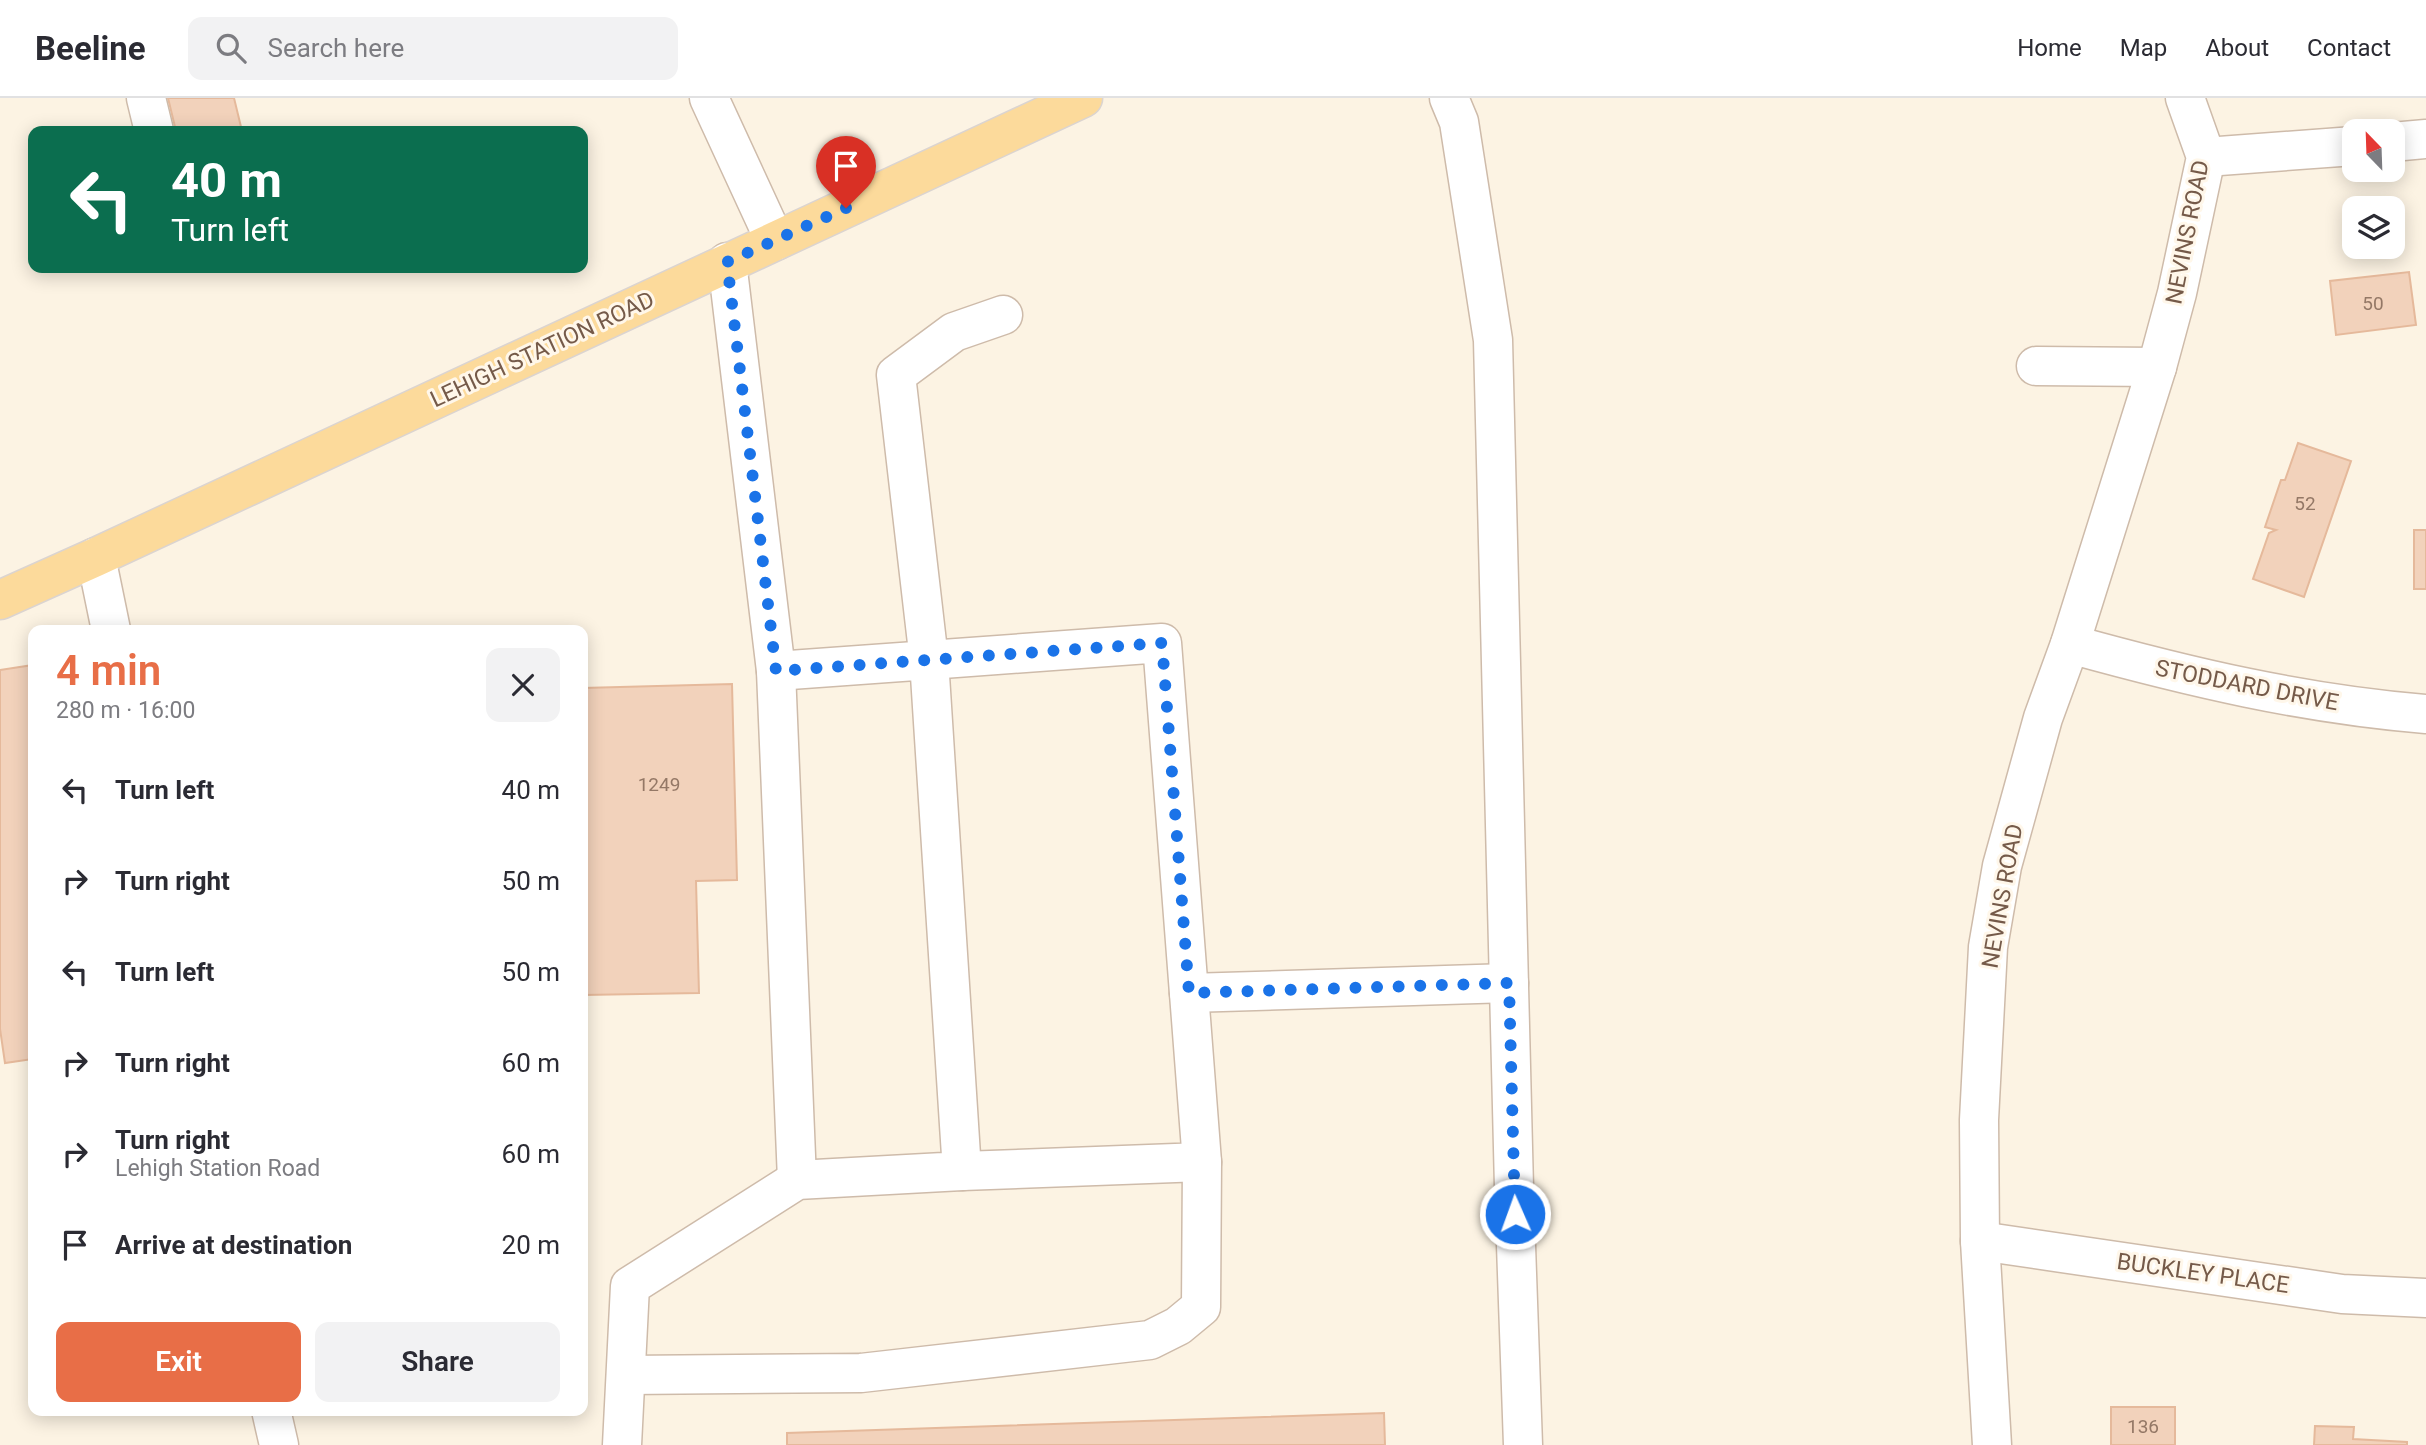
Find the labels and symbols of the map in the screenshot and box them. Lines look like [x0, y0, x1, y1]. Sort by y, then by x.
north arrow [2342, 119, 2404, 182]
pin [816, 136, 876, 208]
street label: NEVINS ROAD [2160, 158, 2215, 306]
street label: LEHIGH STATION ROAD [426, 286, 658, 413]
house number: 50 [2362, 292, 2384, 315]
house number: 52 [2294, 492, 2316, 515]
street label: STODDARD DRIVE [2153, 654, 2341, 716]
house number: 1249 [638, 773, 680, 796]
street label: NEVINS ROAD [1977, 822, 2028, 970]
position arrow [1478, 1177, 1552, 1251]
street label: BUCKLEY PLACE [2115, 1248, 2291, 1299]
house number: 136 [2127, 1415, 2159, 1438]

